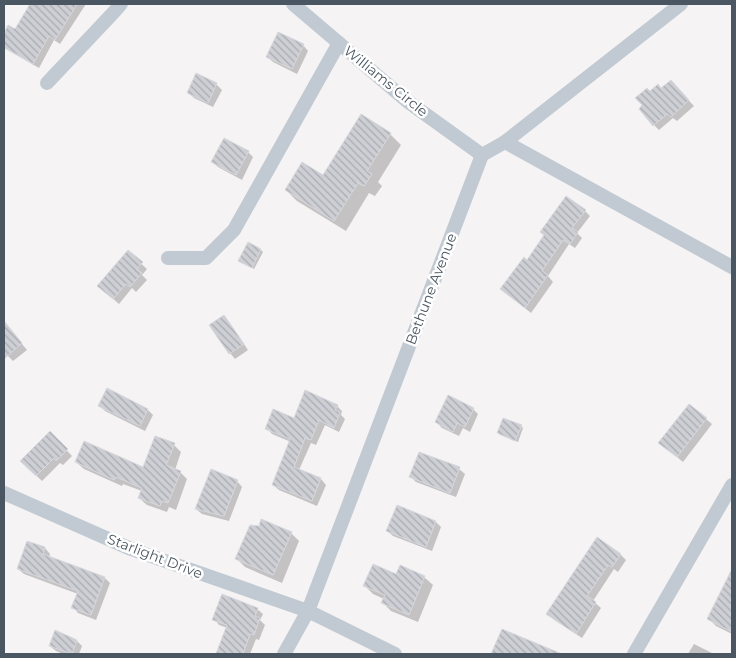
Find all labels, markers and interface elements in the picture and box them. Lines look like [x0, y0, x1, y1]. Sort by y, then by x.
street label: Williams Circle [340, 42, 432, 120]
street label: Bethune Avenue [401, 231, 461, 347]
street label: Starlight Drive [105, 530, 205, 582]

